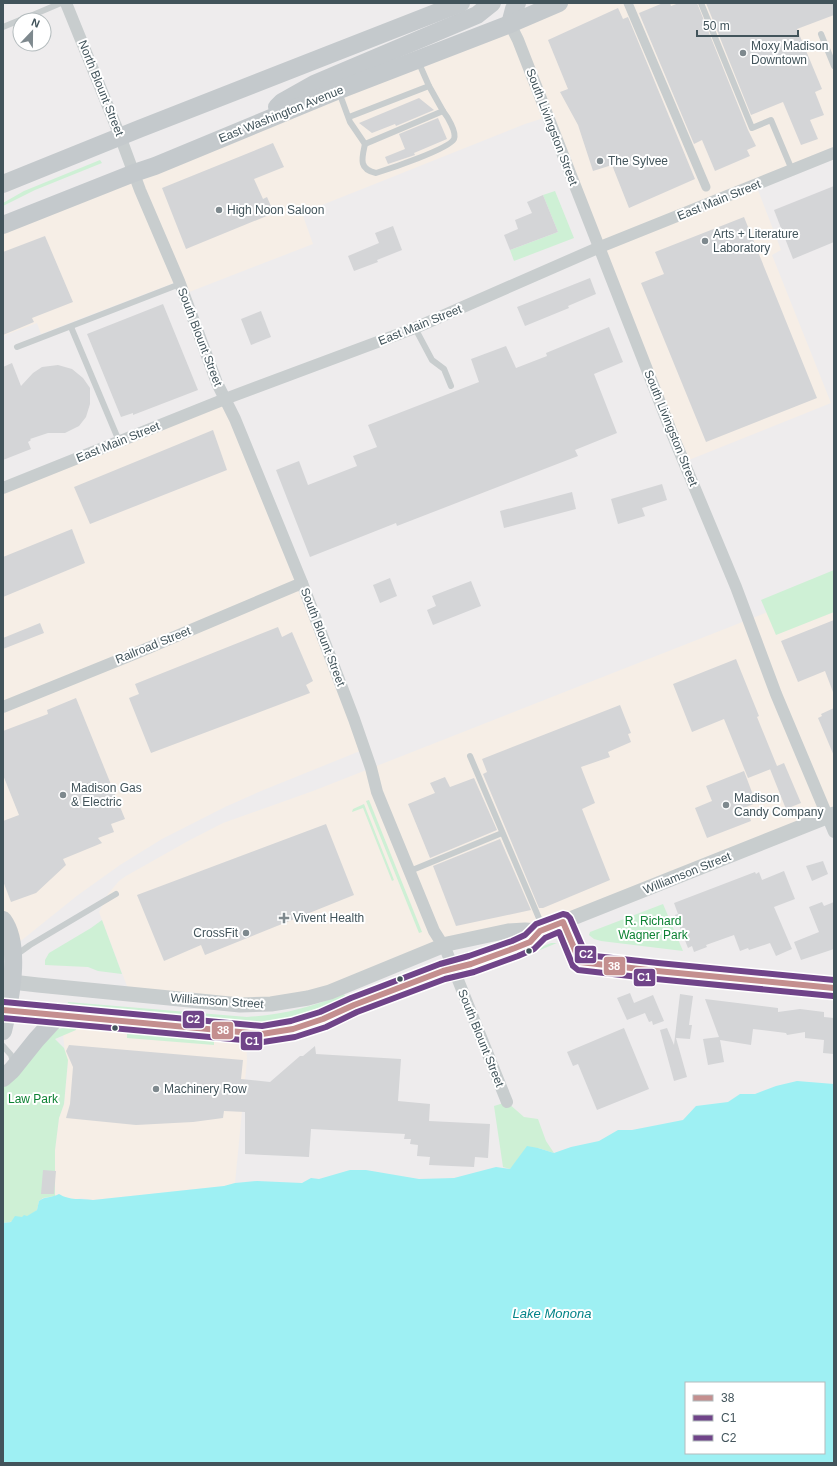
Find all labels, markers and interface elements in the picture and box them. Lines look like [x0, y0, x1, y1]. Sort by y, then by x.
north arrow [12, 12, 52, 52]
scale bar [697, 12, 798, 38]
text: N [30, 16, 42, 30]
text: 50 m [703, 19, 730, 33]
street label: North Blount Street [75, 38, 127, 139]
place label: Moxy Madison Downtown [751, 39, 828, 67]
marker: Moxy Madison Downtown [738, 48, 748, 58]
street label: South Livingston Street [523, 67, 581, 188]
street label: East Washington Avenue [217, 82, 346, 145]
place label: The Sylvee [608, 154, 668, 168]
marker: The Sylvee [595, 156, 605, 166]
street label: East Main Street [675, 177, 763, 223]
place label: High Noon Saloon [227, 203, 324, 217]
marker: High Noon Saloon [214, 205, 224, 215]
place label: Arts + Literature Laboratory [713, 227, 799, 255]
marker: Arts + Literature Laboratory [700, 236, 710, 246]
street label: South Blount Street [175, 286, 225, 389]
street label: East Main Street [376, 302, 464, 348]
street label: South Livingston Street [641, 368, 701, 489]
street label: East Main Street [74, 419, 162, 465]
street label: South Blount Street [298, 586, 348, 689]
street label: Railroad Street [113, 623, 193, 666]
place label: Madison Gas & Electric [71, 781, 142, 809]
marker: Madison Gas & Electric [58, 790, 68, 800]
place label: Madison Candy Company [734, 791, 823, 819]
marker: Madison Candy Company [721, 800, 731, 810]
street label: Williamson Street [641, 849, 734, 897]
place label: Vivent Health [293, 911, 364, 925]
marker: Vivent Health [278, 912, 290, 924]
park label: R. Richard Wagner Park [618, 914, 689, 942]
place label: CrossFit [193, 926, 239, 940]
marker: CrossFit [241, 928, 251, 938]
line badge: C2 [574, 945, 597, 964]
unlabelled marker [524, 946, 534, 956]
text: C2 [579, 948, 593, 960]
line badge: 38 [603, 956, 626, 976]
text: 38 [608, 960, 620, 972]
line badge: C1 [633, 968, 656, 987]
text: C1 [637, 971, 651, 983]
unlabelled marker [395, 974, 405, 984]
street label: South Blount Street [455, 987, 507, 1089]
street label: Williamson Street [170, 991, 265, 1011]
line badge: C2 [182, 1010, 205, 1029]
text: C2 [186, 1013, 200, 1025]
line badge: 38 [211, 1021, 234, 1040]
unlabelled marker [110, 1023, 120, 1033]
text: 38 [217, 1024, 229, 1036]
line badge: C1 [240, 1031, 263, 1051]
text: C1 [245, 1035, 259, 1047]
place label: Machinery Row [164, 1082, 247, 1096]
marker: Machinery Row [151, 1084, 161, 1094]
park label: Law Park [8, 1092, 59, 1106]
water label: Lake Monona [513, 1306, 591, 1321]
legend [685, 1382, 825, 1454]
text: 38 [721, 1391, 735, 1405]
text: C1 [721, 1411, 737, 1425]
text: C2 [721, 1431, 737, 1445]

